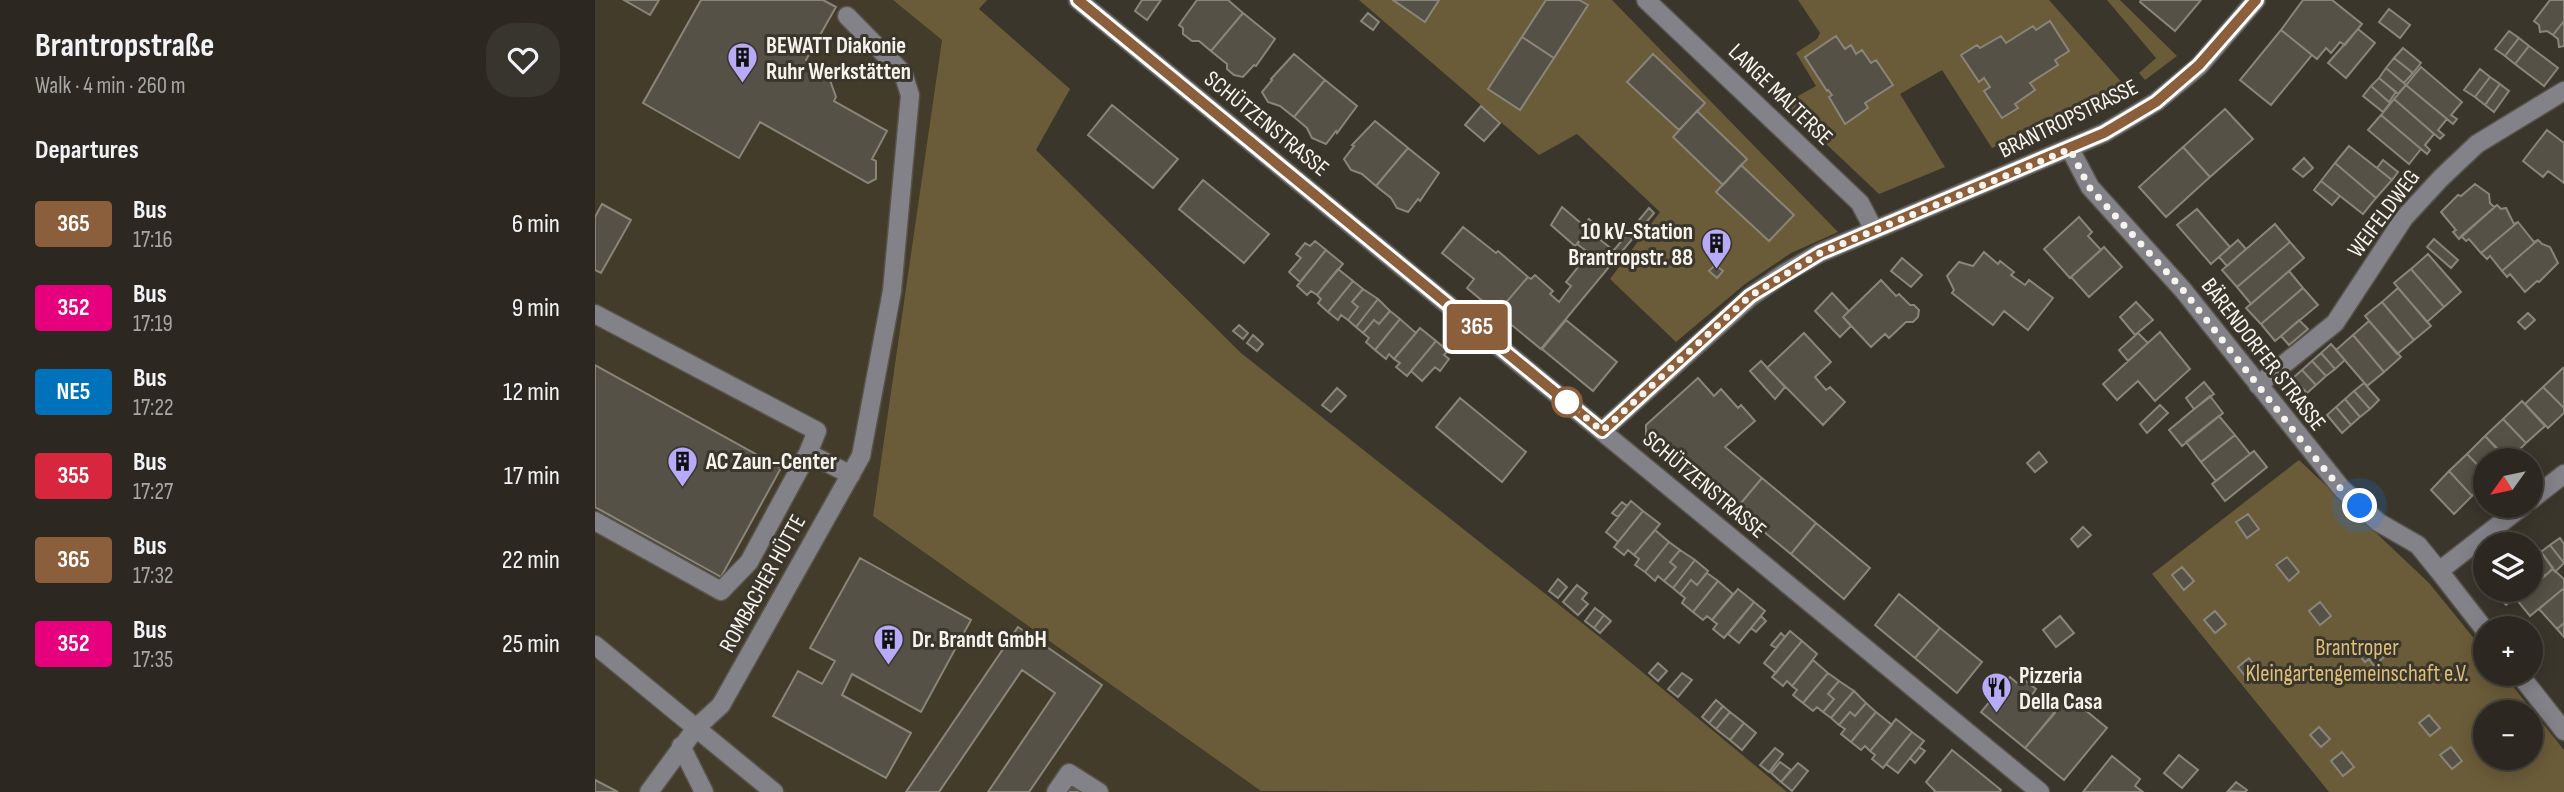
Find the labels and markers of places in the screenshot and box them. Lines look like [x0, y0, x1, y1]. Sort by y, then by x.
place label: BEWATT Diakonie Ruhr Werkstätten [766, 32, 911, 86]
building icon: BEWATT Diakonie Ruhr Werkstätten [726, 41, 760, 85]
place label: 10 kV-Station Brantropstr. 88 [1568, 218, 1693, 272]
building icon: 10 kV-Station Brantropstr. 88 [1699, 227, 1733, 271]
unlabelled marker [1552, 387, 1582, 417]
building icon: AC Zaun-Center [666, 444, 700, 488]
place label: AC Zaun-Center [705, 448, 837, 476]
building icon: Dr. Brandt GmbH [872, 622, 906, 666]
place label: Dr. Brandt GmbH [912, 626, 1047, 654]
place label: Pizzeria Della Casa [2019, 662, 2102, 716]
restaurant icon: Pizzeria Della Casa [1979, 671, 2013, 715]

